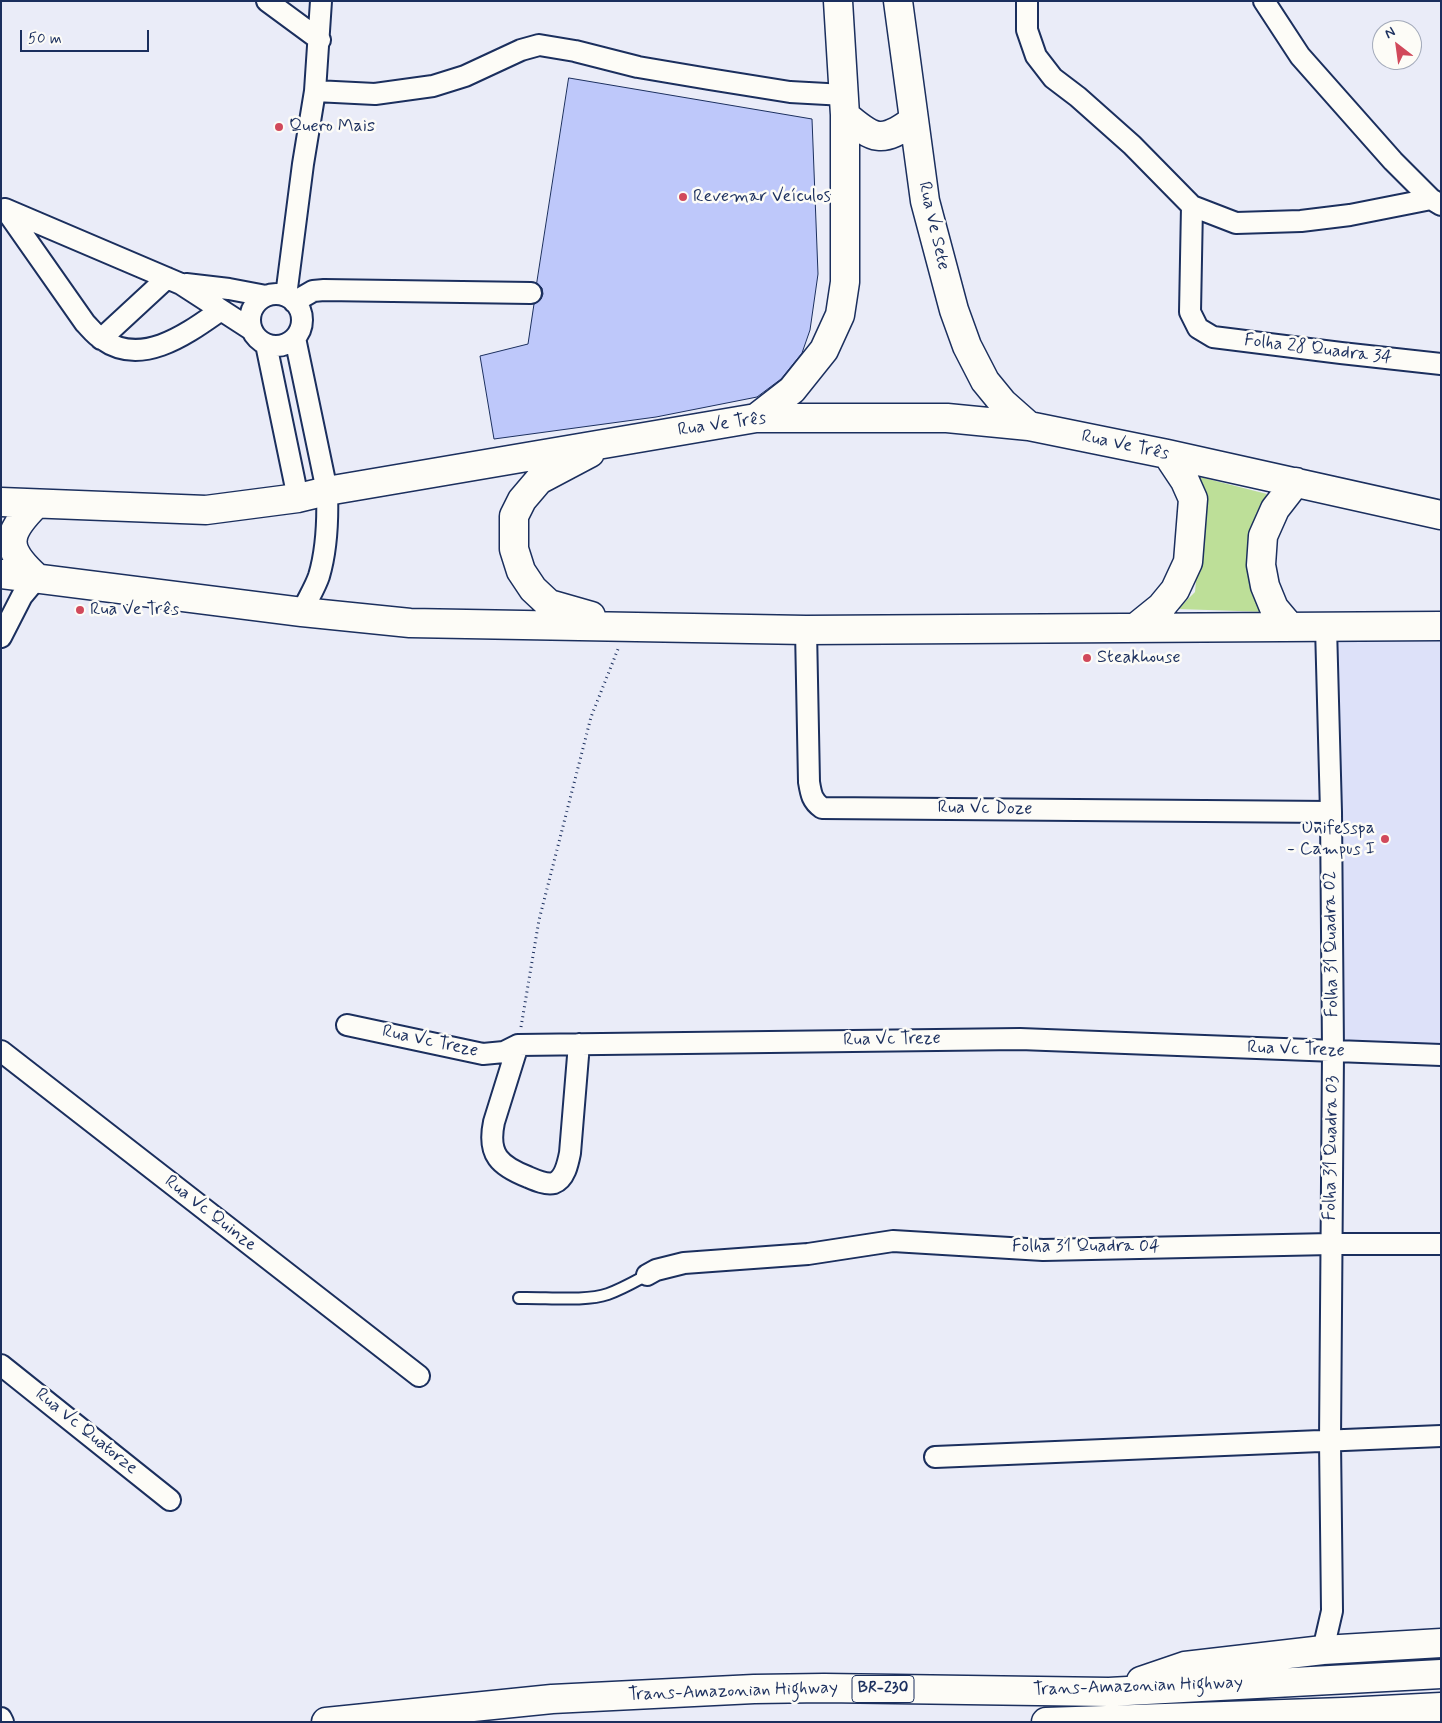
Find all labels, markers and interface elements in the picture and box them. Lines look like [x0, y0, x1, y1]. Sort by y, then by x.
scale bar [22, 20, 151, 52]
north arrow [1372, 20, 1422, 70]
text: N [1381, 23, 1399, 43]
text: 50 m [28, 29, 62, 49]
place label: Quero Mais [289, 116, 375, 138]
marker: Quero Mais [273, 121, 285, 133]
street label: Rua Ve Sete [912, 180, 954, 272]
place label: Revemar Veículos [693, 186, 831, 208]
marker: Revemar Veículos [677, 191, 689, 203]
street label: Folha 28 Quadra 34 [1243, 330, 1393, 370]
street label: Rua Ve Três [676, 408, 768, 442]
street label: Rua Ve Três [1079, 426, 1171, 466]
place label: Rua Ve Três [90, 599, 179, 621]
marker: Rua Ve Três [74, 604, 86, 616]
place label: Steakhouse [1097, 647, 1181, 669]
marker: Steakhouse [1081, 652, 1093, 664]
street label: Rua Vc Doze [937, 797, 1033, 821]
place label: Unifesspa - Campus I [1287, 818, 1375, 861]
marker: Unifesspa - Campus I [1379, 833, 1391, 845]
street label: Folha 31 Quadra 02 [1320, 871, 1344, 1017]
street label: Rua Vc Treze [380, 1021, 480, 1063]
street label: Rua Vc Treze [843, 1028, 941, 1052]
street label: Rua Vc Treze [1247, 1038, 1345, 1062]
street label: Folha 31 Quadra 03 [1320, 1075, 1344, 1221]
street label: Rua Vc Quinze [160, 1171, 260, 1257]
street label: Folha 31 Quadra 04 [1012, 1236, 1160, 1258]
street label: Rua Vc Quatorze [30, 1384, 142, 1480]
street label: Trans-Amazonian Highway [1033, 1673, 1243, 1701]
road number: BR-230 [852, 1676, 914, 1702]
street label: Trans-Amazonian Highway [628, 1678, 838, 1706]

